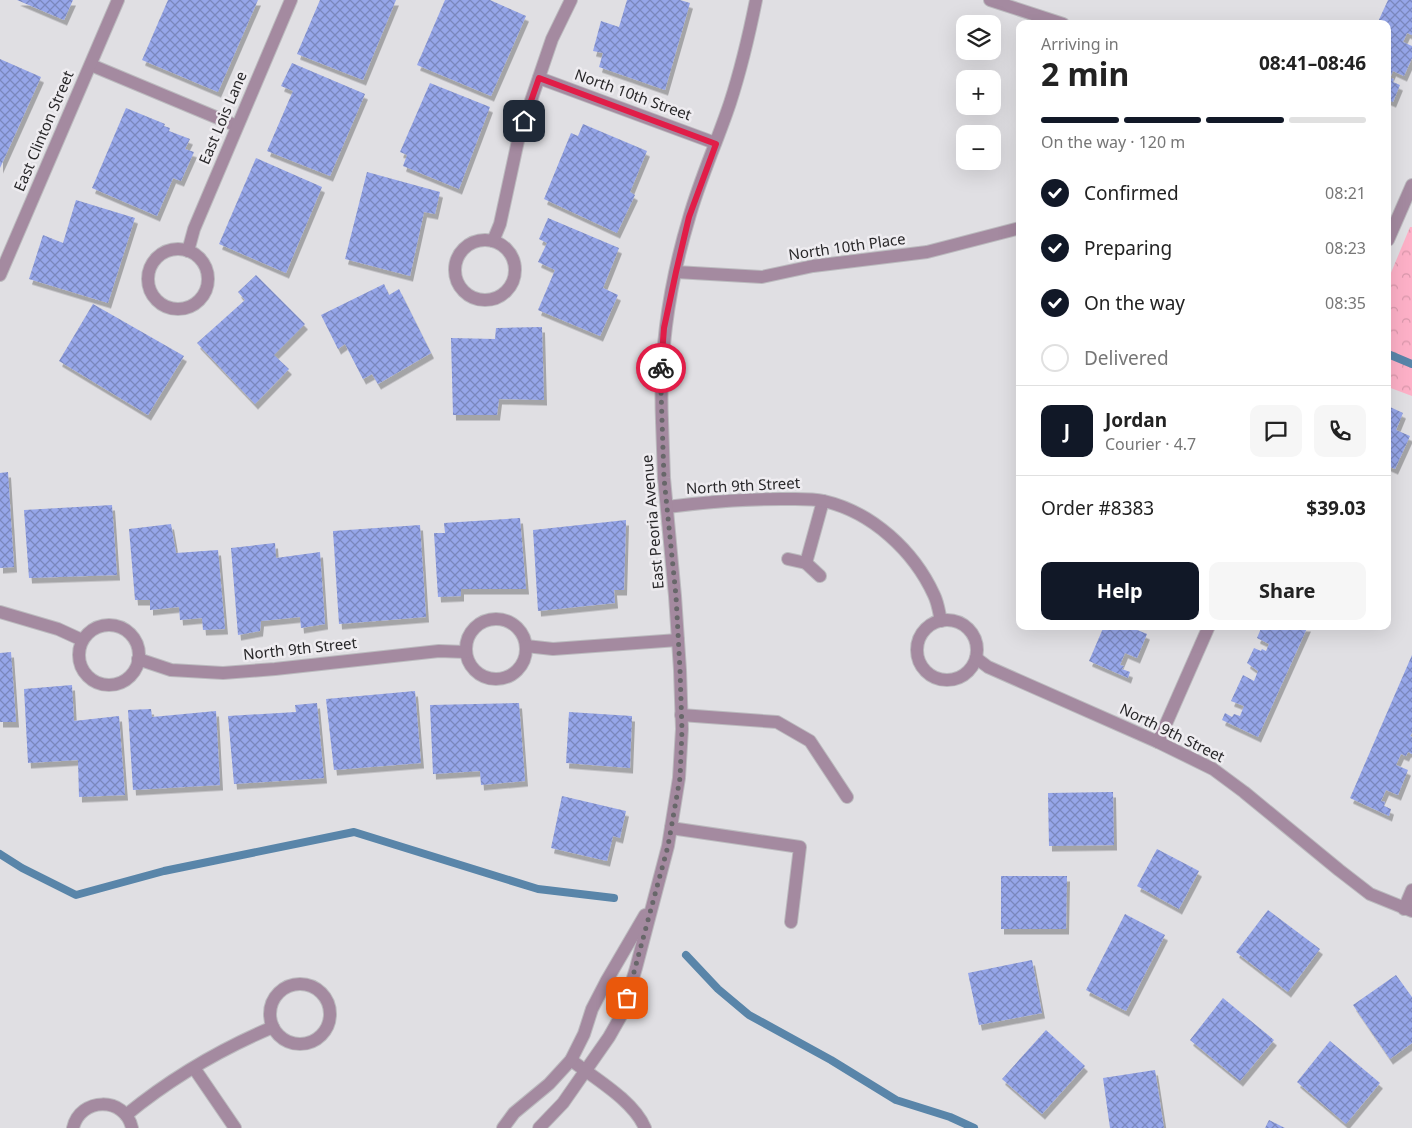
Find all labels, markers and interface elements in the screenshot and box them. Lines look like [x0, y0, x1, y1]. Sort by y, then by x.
map controls [956, 15, 1001, 170]
button: layers [956, 15, 1001, 60]
text: Arriving in [1041, 33, 1119, 55]
text: 08:41–08:46 [1259, 50, 1366, 76]
text: 2 min [1041, 52, 1129, 95]
street label: North 10th Street [572, 64, 695, 125]
street label: East Clinton Street [9, 67, 78, 194]
street label: East Lois Lane [194, 68, 251, 167]
button: + [956, 70, 1001, 115]
pin [503, 100, 545, 142]
icon: home [510, 107, 538, 135]
button: − [956, 125, 1001, 170]
text: On the way · 120 m [1041, 131, 1185, 153]
icon: check [1041, 179, 1069, 207]
text: Confirmed [1084, 180, 1179, 206]
text: 08:21 [1325, 182, 1366, 204]
street label: North 10th Place [787, 228, 907, 264]
icon: check [1041, 234, 1069, 262]
text: Preparing [1084, 235, 1172, 261]
text: 08:23 [1325, 237, 1366, 259]
icon: check [1041, 289, 1069, 317]
text: On the way [1084, 290, 1185, 316]
text: 08:35 [1325, 292, 1366, 314]
courier [636, 343, 686, 393]
text: Delivered [1084, 345, 1169, 371]
icon: bike [647, 354, 675, 382]
button: chat [1250, 405, 1302, 457]
button: phone [1314, 405, 1366, 457]
text: Jordan [1105, 407, 1167, 433]
text: J [1064, 418, 1070, 444]
text: Courier · 4.7 [1105, 433, 1196, 455]
street label: East Peoria Avenue [636, 454, 668, 590]
street label: North 9th Street [685, 472, 801, 498]
text: Order #8383 [1041, 495, 1154, 521]
text: $39.03 [1306, 495, 1366, 521]
button: Help [1041, 562, 1199, 620]
button: Share [1209, 562, 1366, 620]
street label: North 9th Street [242, 632, 358, 664]
street label: North 9th Street [1117, 698, 1229, 766]
pin [606, 977, 648, 1019]
icon: bag [613, 984, 641, 1012]

